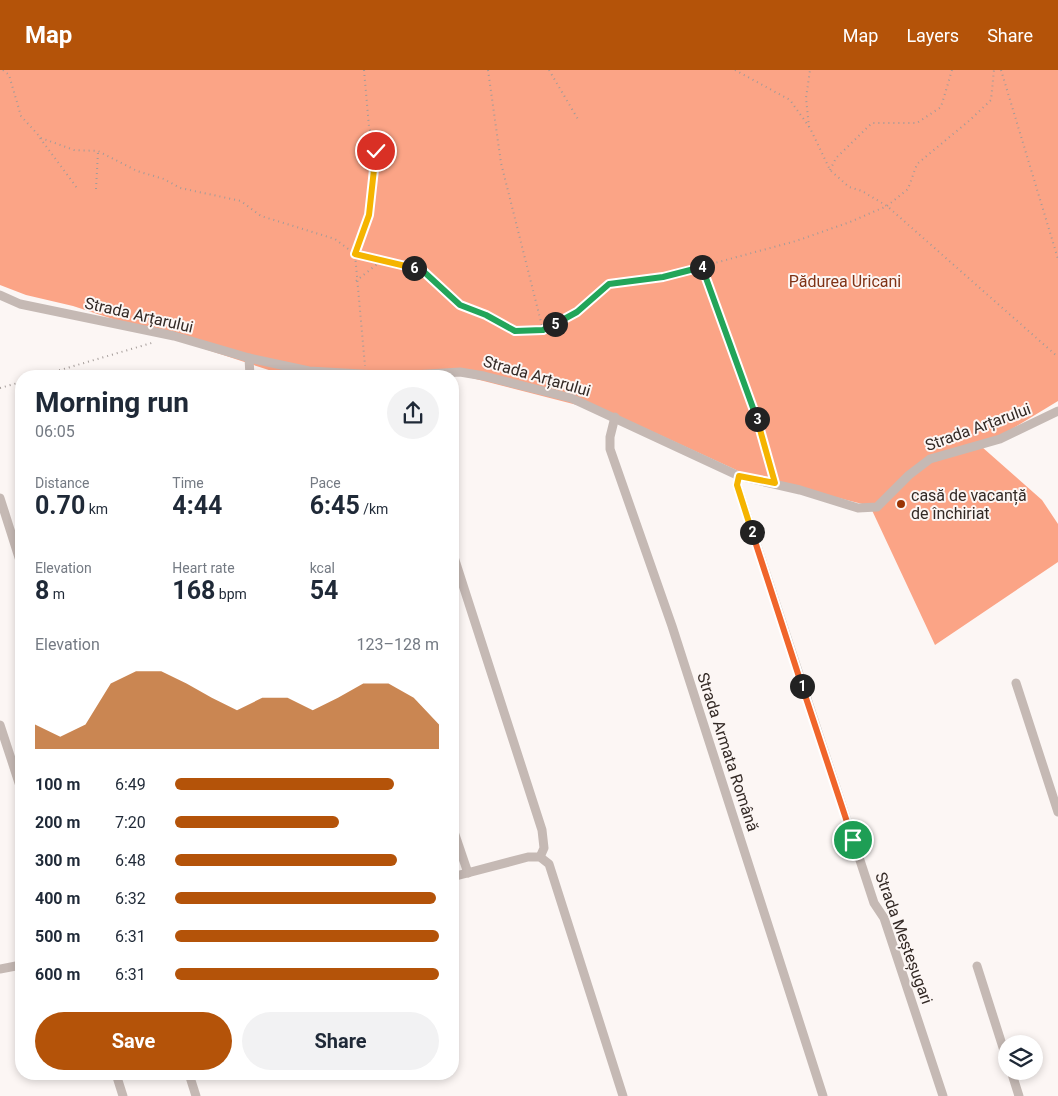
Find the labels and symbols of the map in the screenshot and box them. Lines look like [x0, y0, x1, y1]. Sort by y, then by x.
pin [355, 130, 397, 172]
pin: 4 [690, 254, 714, 280]
pin: 6 [402, 256, 426, 280]
park label: Pădurea Uricani [789, 272, 901, 291]
street label: Strada Arțarului [83, 293, 195, 338]
pin: 5 [542, 312, 568, 336]
street label: Strada Arțarului [481, 352, 593, 401]
street label: Strada Arțarului [923, 399, 1034, 456]
pin: 3 [744, 406, 770, 432]
place label: casă de vacanță de închiriat [911, 486, 1027, 523]
marker: casă de vacanță de închiriat [895, 498, 907, 510]
pin: 2 [740, 520, 764, 544]
street label: Strada Armata Română [693, 670, 763, 834]
pin: 1 [790, 674, 814, 698]
pin [832, 819, 874, 861]
street label: Strada Meșteșugari [870, 870, 937, 1007]

